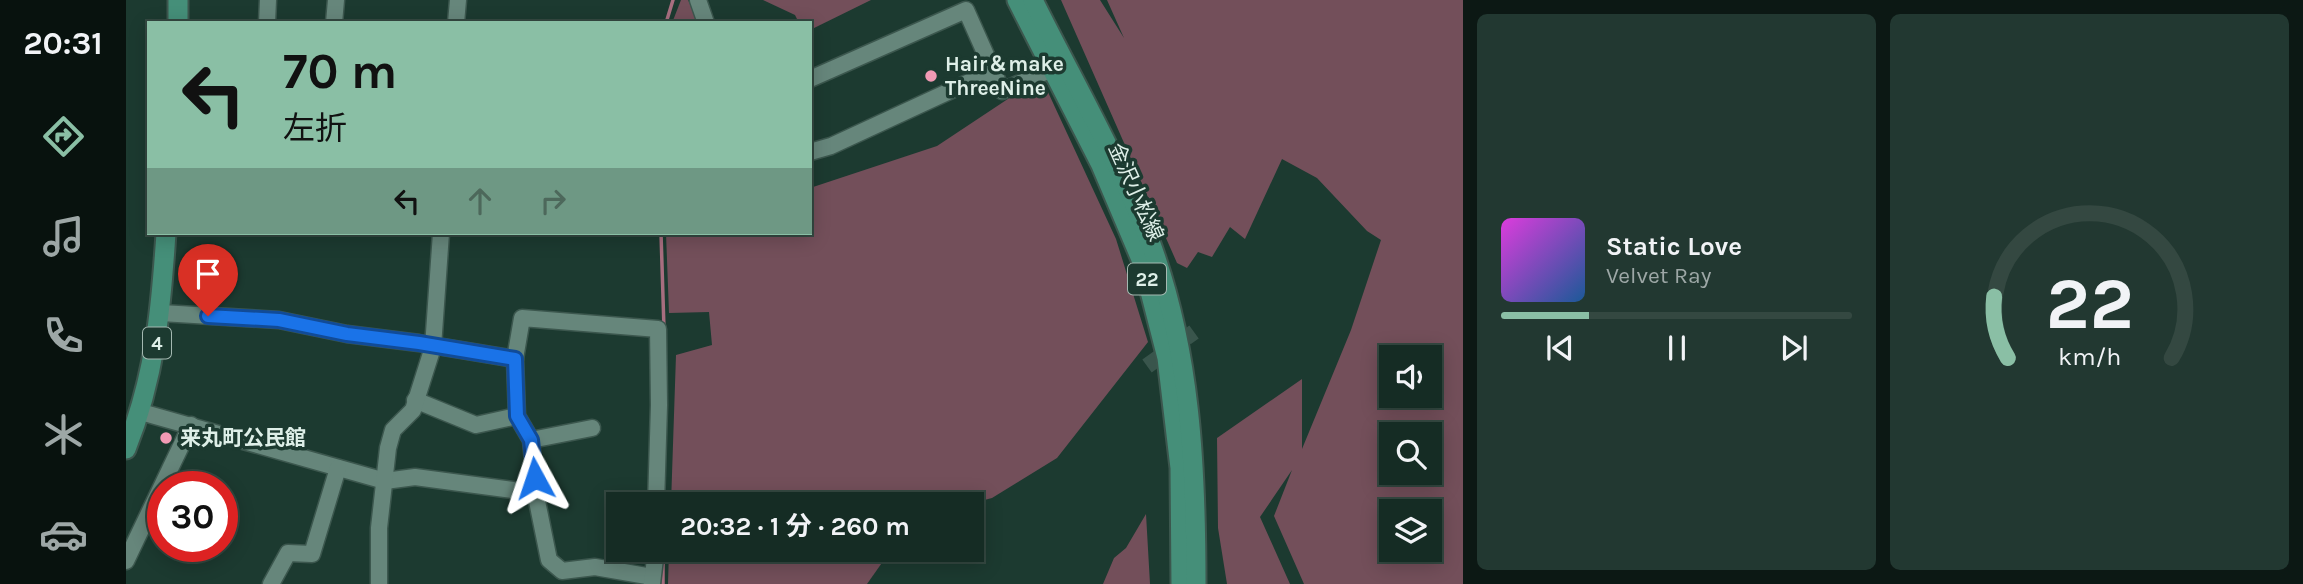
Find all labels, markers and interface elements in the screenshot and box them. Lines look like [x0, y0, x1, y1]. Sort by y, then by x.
text: 20:31 [23, 25, 103, 62]
text: 70 m [283, 43, 397, 100]
icon: left [168, 49, 259, 140]
place label: Hair＆make ThreeNine [945, 52, 1064, 100]
marker: Hair＆make ThreeNine [923, 68, 939, 84]
text: 左折 [283, 110, 347, 147]
icon: directions [39, 112, 88, 161]
street label: 金沢小松線 [1104, 139, 1168, 245]
icon: left [388, 182, 426, 220]
icon: ahead [461, 182, 499, 220]
icon: right [534, 182, 572, 220]
icon: music [39, 212, 88, 261]
text: Static Love [1606, 231, 1742, 262]
pin [178, 244, 238, 316]
icon: arrive [189, 255, 227, 293]
text: 22 [2045, 261, 2134, 346]
text: Velvet Ray [1606, 262, 1711, 289]
road number: 22 [1128, 264, 1166, 294]
icon: phone [39, 311, 88, 360]
road number: 4 [143, 328, 171, 358]
icon: previous [1541, 329, 1579, 367]
icon: pause [1658, 329, 1696, 367]
icon: next [1775, 329, 1813, 367]
text: km/h [2058, 342, 2121, 371]
map controls [1379, 345, 1442, 562]
button: sound [1379, 345, 1442, 408]
icon: climate [39, 410, 88, 459]
button: search [1379, 422, 1442, 485]
place label: 来丸町公民館 [180, 426, 306, 450]
marker: 来丸町公民館 [158, 430, 174, 446]
position arrow [498, 441, 572, 515]
speed limit sign: 30 [147, 471, 238, 562]
button: layers [1379, 499, 1442, 562]
icon: car [39, 510, 88, 559]
text: 20:32 · 1 分 · 260 m [680, 511, 910, 542]

